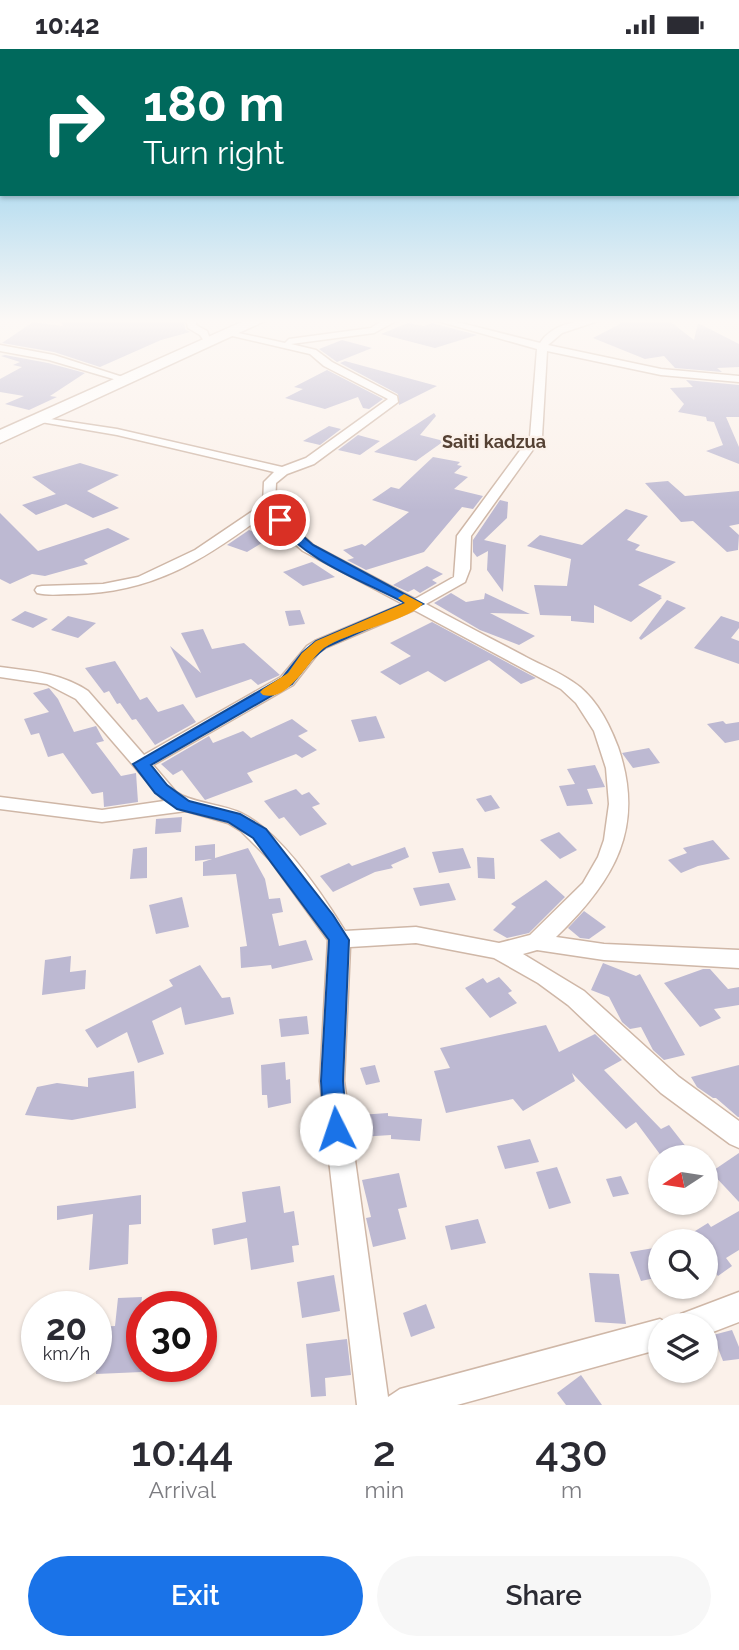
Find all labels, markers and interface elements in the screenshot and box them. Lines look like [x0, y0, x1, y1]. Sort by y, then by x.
text: 10:42 [35, 10, 100, 40]
text: 180 m [143, 75, 284, 132]
icon: right [28, 77, 119, 168]
text: Turn right [143, 134, 284, 171]
district label: Saiti kadzua [442, 431, 546, 452]
pin [250, 490, 310, 550]
icon: arrive [261, 501, 299, 539]
position arrow [299, 1092, 373, 1166]
north arrow [648, 1145, 718, 1215]
map controls [648, 1145, 718, 1383]
button: search [648, 1229, 718, 1299]
speed limit sign: 30 [126, 1291, 217, 1382]
text: 20 [46, 1307, 87, 1348]
button: layers [648, 1313, 718, 1383]
text: km/h [43, 1343, 90, 1364]
text: 10:44 [131, 1427, 233, 1476]
text: 2 [373, 1427, 396, 1476]
text: 430 [535, 1427, 608, 1476]
text: Arrival [149, 1476, 216, 1503]
text: min [365, 1476, 404, 1503]
text: m [561, 1476, 582, 1503]
button: Exit [28, 1556, 363, 1636]
button: Share [377, 1556, 711, 1636]

